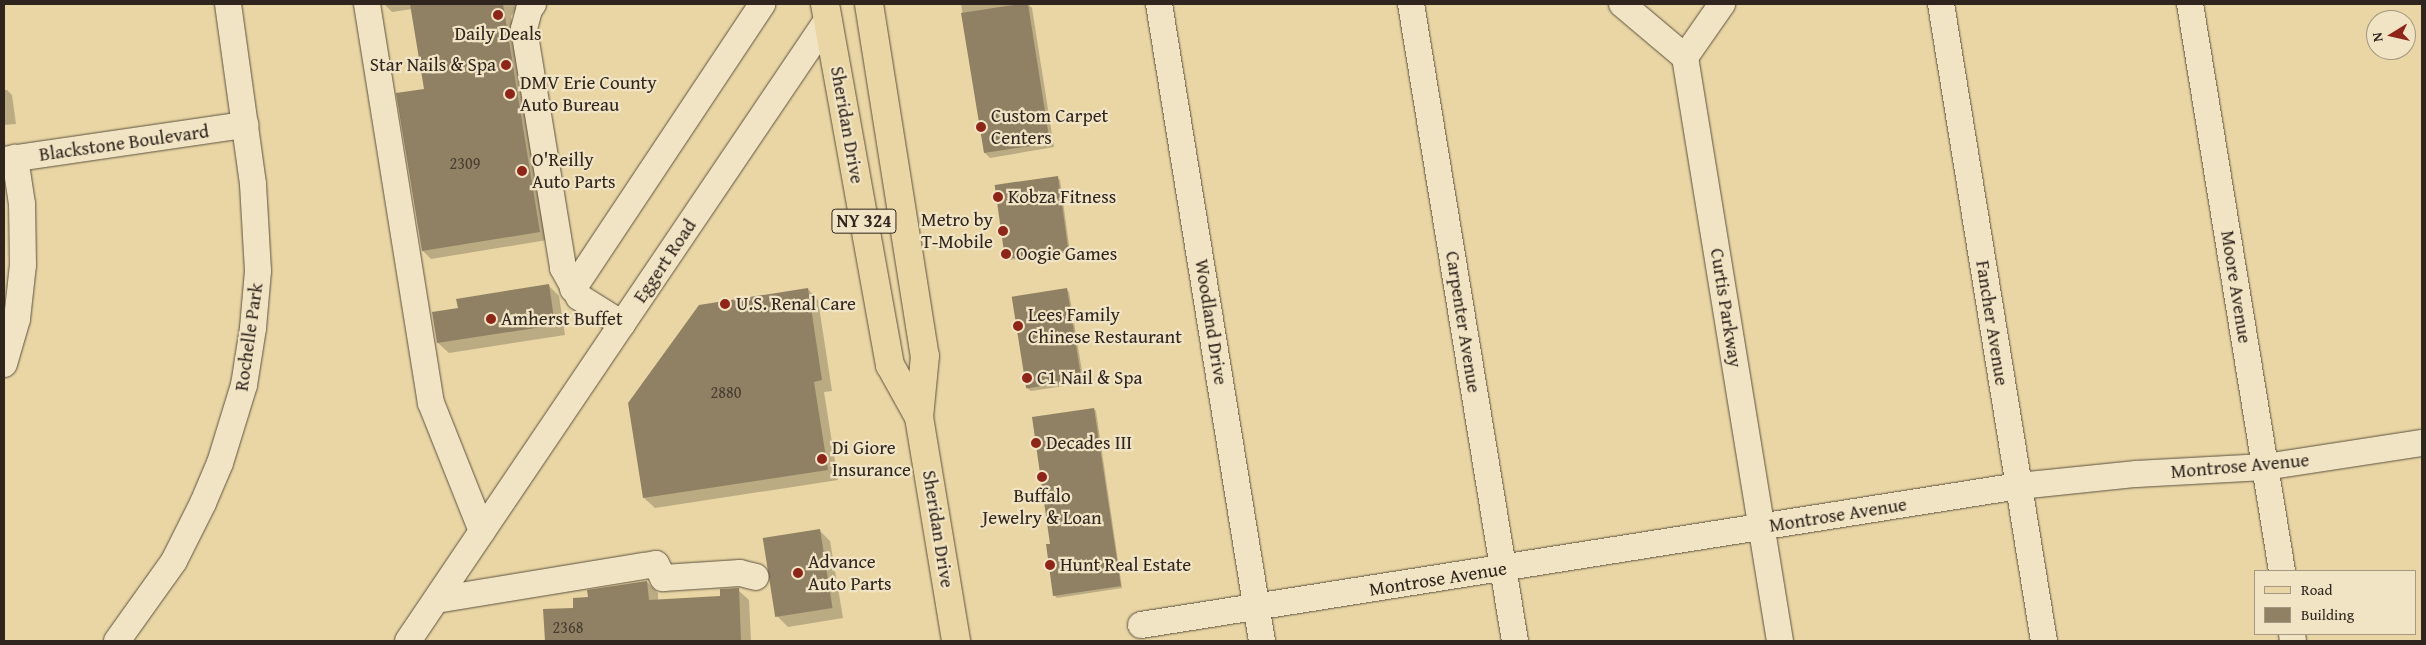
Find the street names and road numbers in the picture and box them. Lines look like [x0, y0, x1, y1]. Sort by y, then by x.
street label: Sheridan Drive [825, 65, 869, 185]
street label: Blackstone Boulevard [38, 120, 210, 166]
road number: NY 324 [830, 206, 898, 237]
street label: Eggert Road [629, 215, 701, 307]
street label: Moore Avenue [2216, 229, 2256, 345]
street label: Curtis Parkway [1705, 247, 1747, 369]
street label: Carpenter Avenue [1441, 250, 1485, 394]
street label: Woodland Drive [1190, 258, 1232, 386]
street label: Fancher Avenue [1971, 259, 2013, 387]
street label: Rochelle Park [230, 282, 268, 392]
street label: Montrose Avenue [2170, 449, 2310, 483]
street label: Sheridan Drive [917, 469, 959, 589]
street label: Montrose Avenue [1768, 493, 1908, 537]
street label: Montrose Avenue [1368, 557, 1508, 601]

